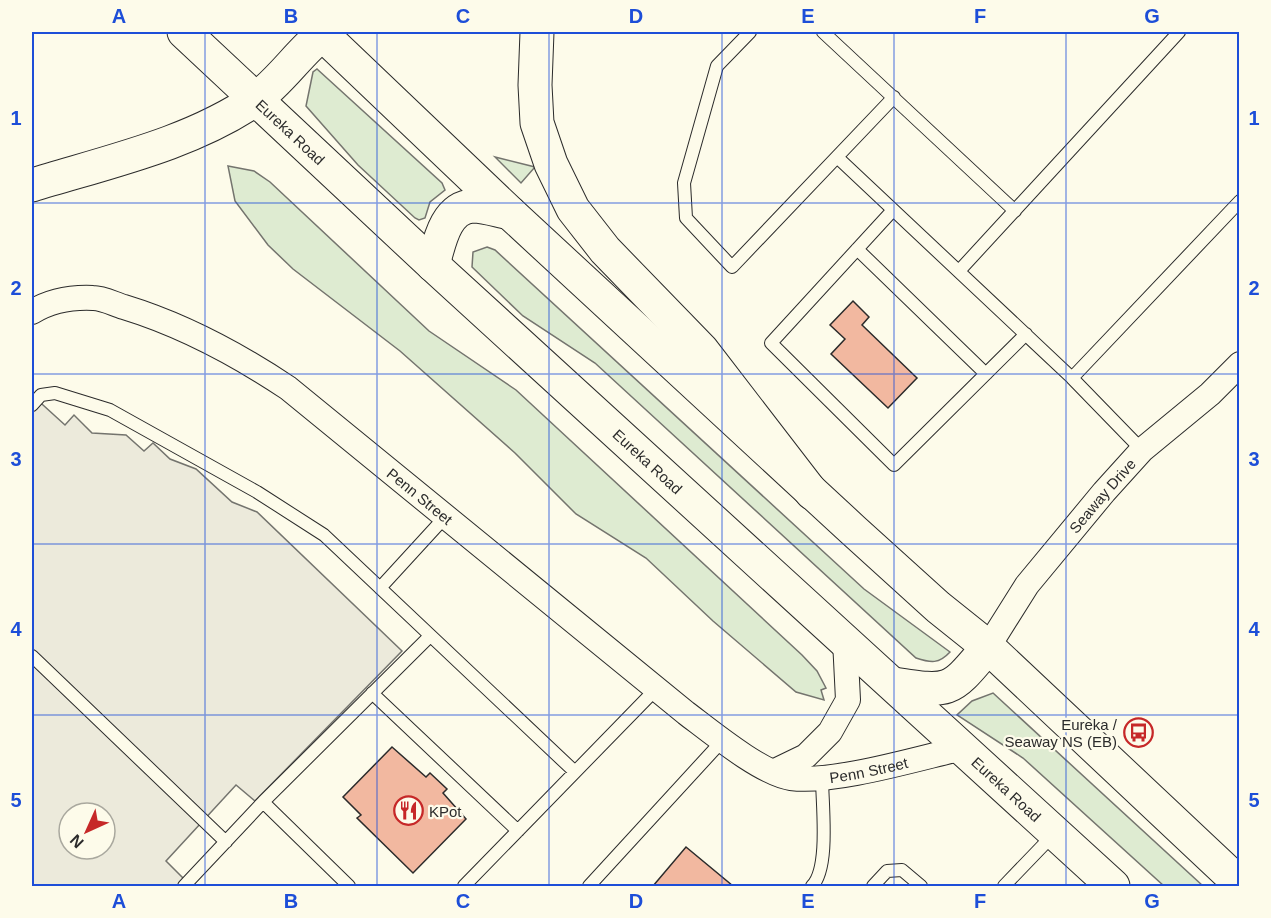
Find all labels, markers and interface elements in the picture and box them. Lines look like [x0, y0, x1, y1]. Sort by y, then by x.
text: A [112, 5, 126, 27]
text: B [284, 5, 298, 27]
text: C [456, 5, 470, 27]
text: D [629, 5, 643, 27]
text: E [801, 5, 815, 27]
text: F [974, 5, 986, 27]
text: G [1144, 5, 1160, 27]
street label: Eureka Road [253, 96, 328, 168]
text: 1 [10, 107, 22, 129]
text: 1 [1248, 107, 1260, 129]
text: 2 [10, 277, 22, 299]
text: 2 [1248, 277, 1260, 299]
street label: Eureka Road [610, 425, 686, 497]
text: 3 [10, 448, 22, 470]
text: 3 [1248, 448, 1260, 470]
street label: Seaway Drive [1065, 455, 1139, 536]
street label: Penn Street [384, 464, 457, 528]
text: 4 [10, 618, 22, 640]
text: 4 [1248, 618, 1260, 640]
place label: Eureka / Seaway NS (EB) [1004, 716, 1118, 750]
bus stop icon: Eureka / Seaway NS (EB) [1122, 717, 1154, 749]
street label: Penn Street [828, 753, 910, 786]
street label: Eureka Road [969, 753, 1045, 825]
text: 5 [10, 789, 22, 811]
text: 5 [1248, 789, 1260, 811]
restaurant icon: KPot [392, 795, 424, 827]
north arrow [57, 801, 117, 861]
place label: KPot [429, 803, 462, 820]
text: N [67, 831, 87, 851]
text: A [112, 890, 126, 912]
text: B [284, 890, 298, 912]
text: C [456, 890, 470, 912]
text: D [629, 890, 643, 912]
text: E [801, 890, 815, 912]
text: F [974, 890, 986, 912]
text: G [1144, 890, 1160, 912]

